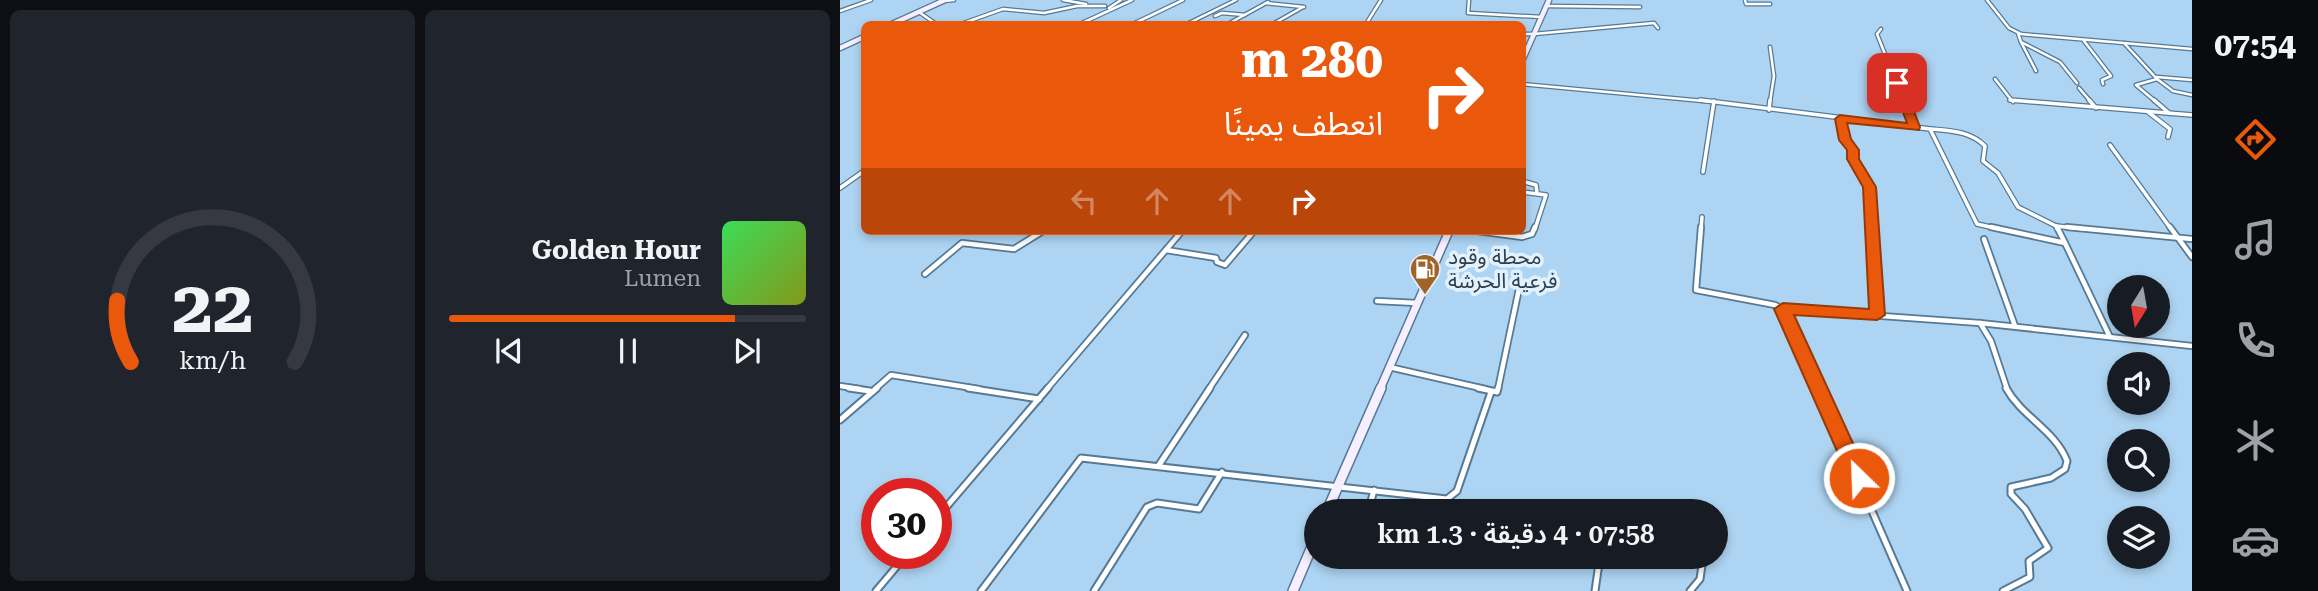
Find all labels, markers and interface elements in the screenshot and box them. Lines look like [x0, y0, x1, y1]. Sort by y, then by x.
text: 07:54 [2214, 26, 2296, 64]
text: 280 m [1241, 32, 1383, 89]
icon: right [1407, 49, 1498, 140]
pin [1867, 53, 1927, 113]
icon: arrive [1878, 64, 1916, 102]
text: انعطف يمينًا [1224, 105, 1383, 143]
icon: directions [2231, 115, 2280, 164]
icon: left [1065, 182, 1103, 220]
icon: ahead [1138, 182, 1176, 220]
icon: ahead [1211, 182, 1249, 220]
icon: right [1284, 182, 1322, 220]
icon: music [2231, 215, 2280, 264]
text: Golden Hour [532, 235, 701, 265]
place label: محطة وقود فرعية الحرشة [1448, 245, 1557, 293]
fuel station icon: محطة وقود فرعية الحرشة [1408, 252, 1442, 296]
text: 22 [172, 265, 253, 350]
text: Lumen [624, 265, 701, 292]
north arrow [2107, 275, 2170, 338]
map controls [2107, 275, 2170, 569]
icon: phone [2231, 316, 2280, 365]
icon: previous [490, 332, 528, 370]
icon: pause [609, 332, 647, 370]
icon: next [728, 332, 766, 370]
text: km/h [179, 345, 246, 374]
button: sound [2107, 352, 2170, 415]
icon: climate [2231, 416, 2280, 465]
button: search [2107, 429, 2170, 492]
position arrow [1822, 441, 1896, 515]
speed limit sign: 30 [861, 478, 952, 569]
button: layers [2107, 506, 2170, 569]
icon: car [2231, 516, 2280, 565]
text: 07:58 · 4 دقيقة · 1.3 km [1377, 519, 1655, 549]

